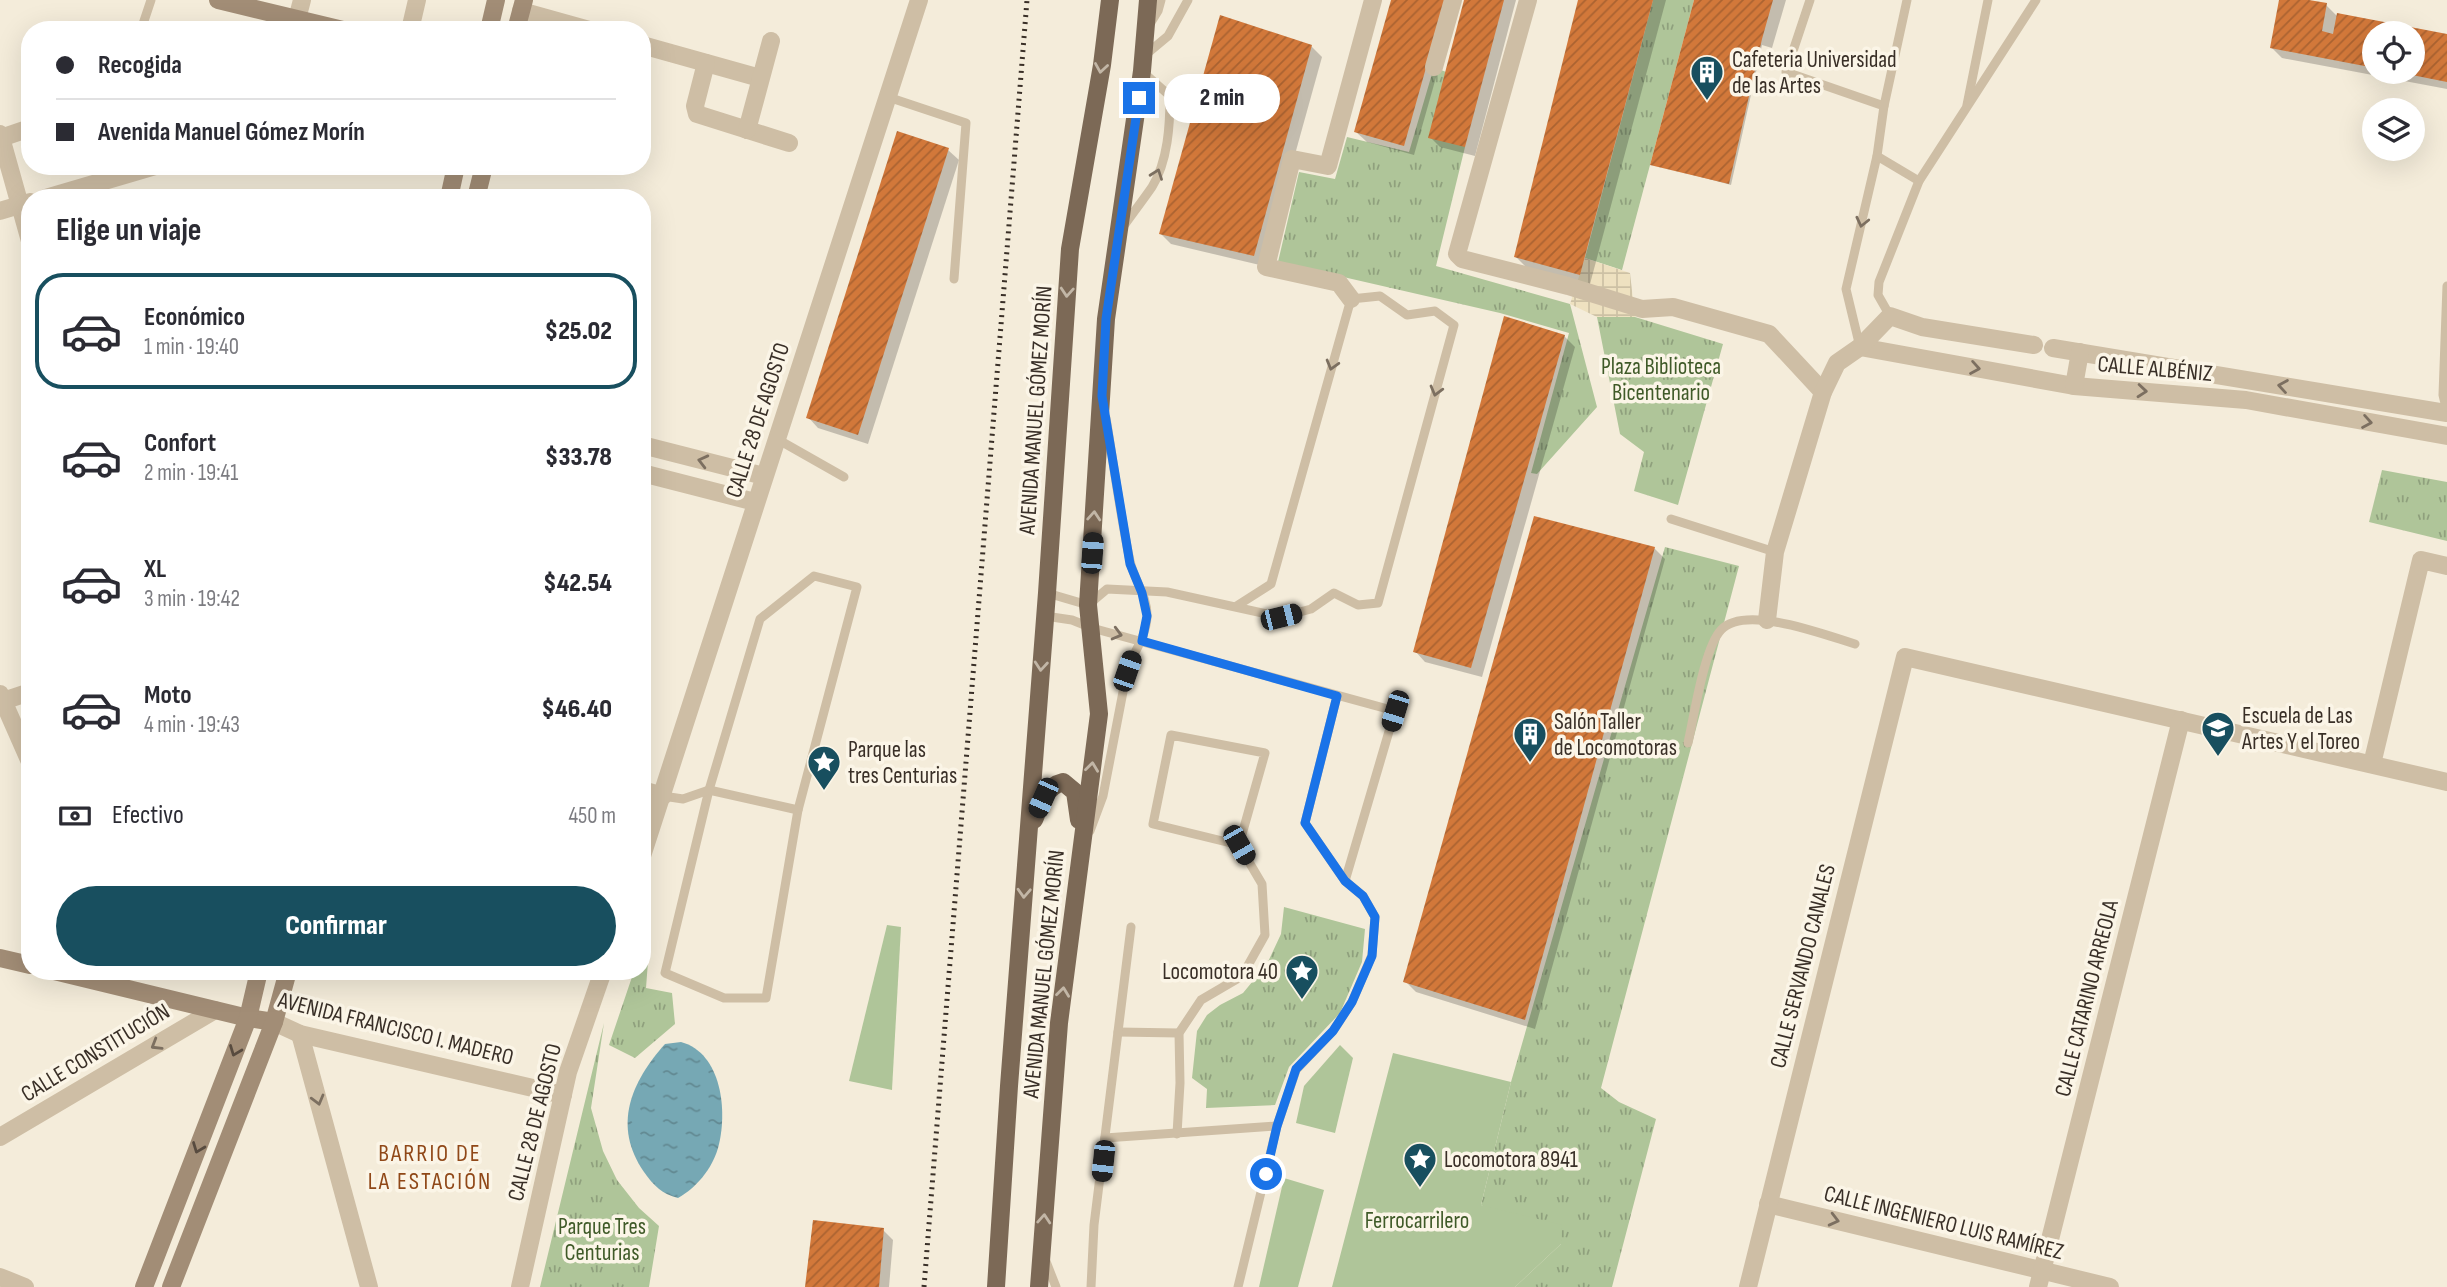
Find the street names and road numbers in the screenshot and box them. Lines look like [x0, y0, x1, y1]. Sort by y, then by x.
street label: AVENIDA MANUEL GÓMEZ MORÍN [1013, 285, 1059, 536]
street label: CALLE 28 DE AGOSTO [720, 339, 796, 501]
street label: CALLE ALBÉNIZ [2096, 350, 2214, 388]
street label: AVENIDA MANUEL GÓMEZ MORÍN [1017, 849, 1071, 1101]
street label: CALLE SERVANDO CANALES [1764, 861, 1842, 1071]
street label: CALLE CATARINO ARREOLA [2049, 897, 2125, 1099]
street label: AVENIDA FRANCISCO I. MADERO [274, 986, 516, 1072]
street label: CALLE CONSTITUCIÓN [16, 997, 175, 1108]
street label: CALLE 28 DE AGOSTO [502, 1041, 568, 1204]
street label: CALLE INGENIERO LUIS RAMÍREZ [1821, 1180, 2067, 1266]

